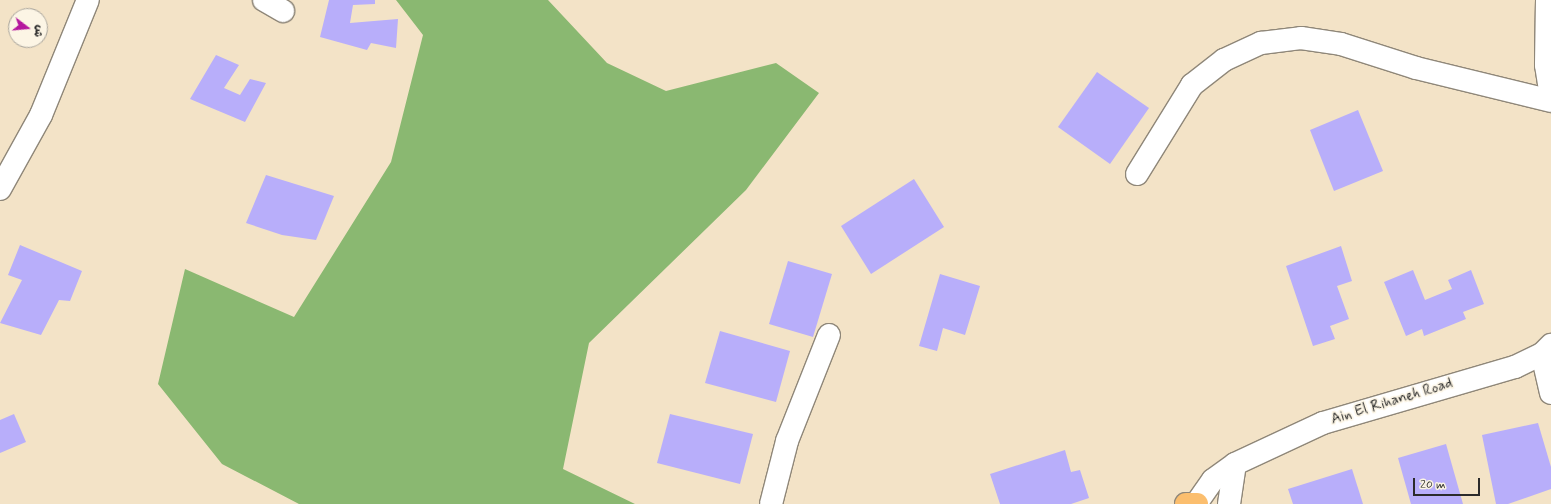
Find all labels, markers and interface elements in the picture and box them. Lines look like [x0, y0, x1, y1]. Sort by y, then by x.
north arrow [8, 8, 48, 48]
text: ش [30, 23, 47, 39]
street label: Ain El Rihaneh Road [1328, 375, 1456, 429]
scale bar [1415, 470, 1482, 496]
text: 20 m [1420, 477, 1446, 493]

